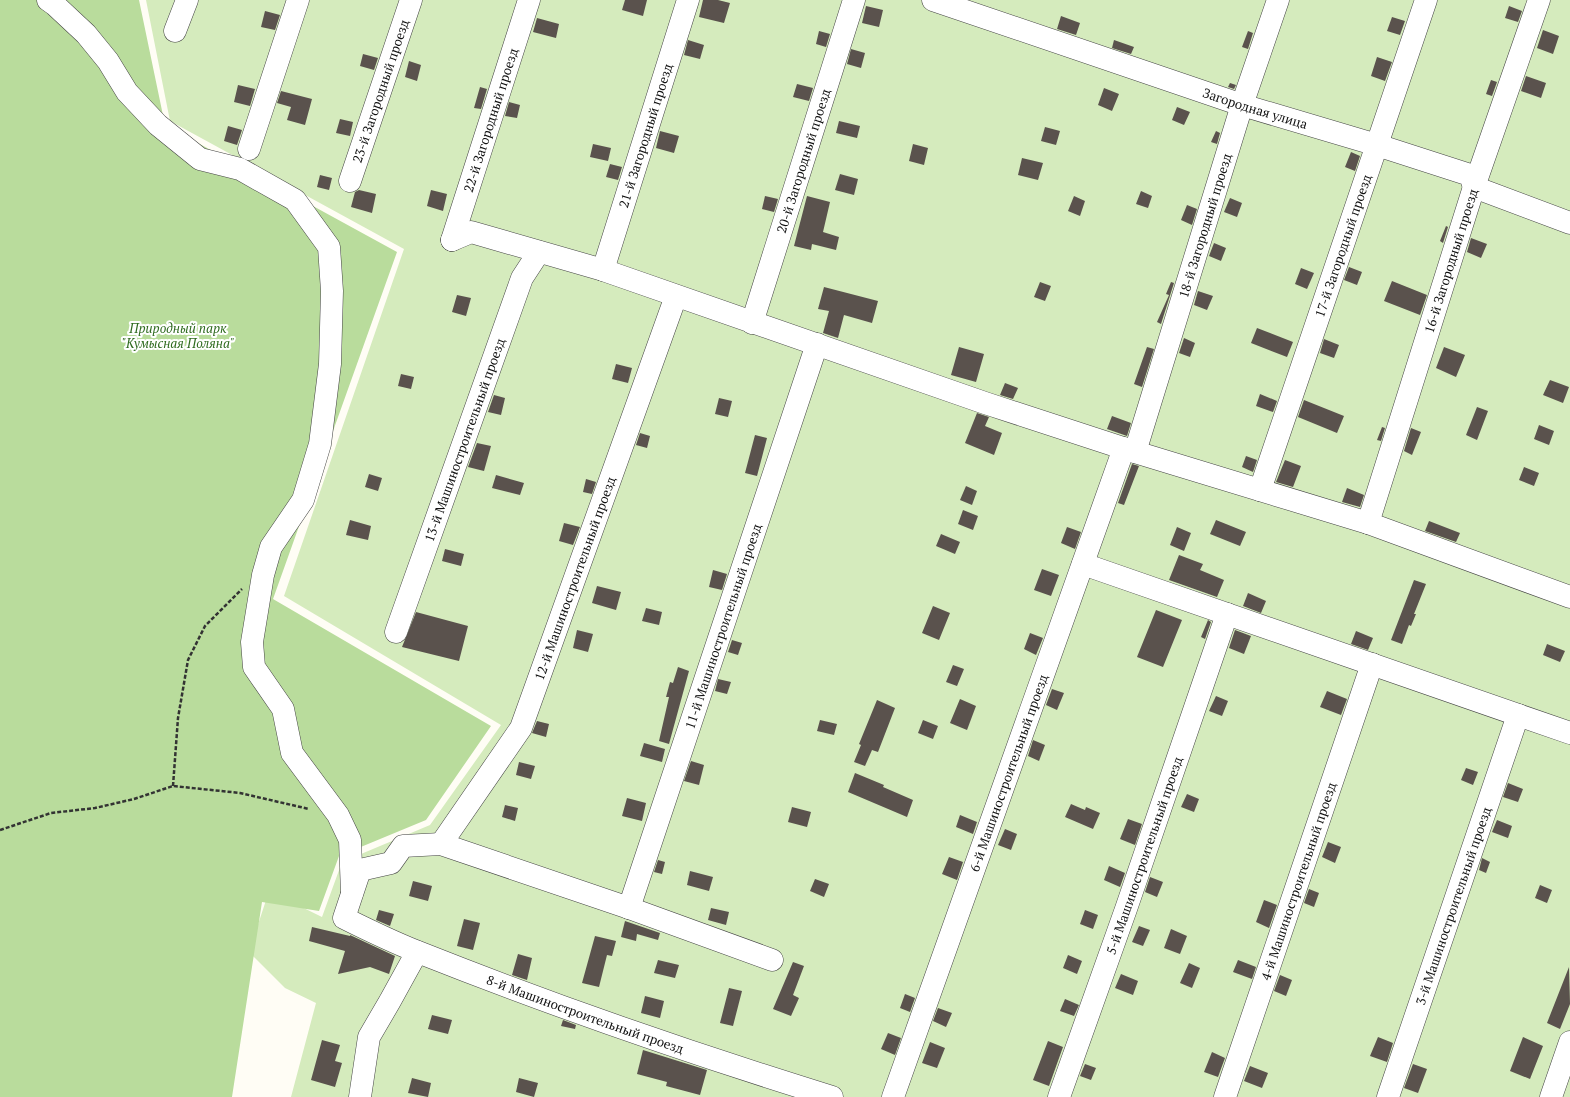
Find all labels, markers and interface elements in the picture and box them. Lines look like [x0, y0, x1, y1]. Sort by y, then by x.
street label: 23-й Загородный проезд [348, 16, 413, 165]
street label: 22-й Загородный проезд [459, 45, 522, 194]
street label: 21-й Загородный проезд [614, 61, 677, 210]
street label: Загородная улица [1201, 83, 1310, 133]
street label: 20-й Загородный проезд [772, 86, 835, 235]
street label: 18-й Загородный проезд [1174, 151, 1236, 300]
street label: 17-й Загородный проезд [1310, 171, 1375, 319]
street label: 16-й Загородный проезд [1420, 186, 1482, 335]
park label: Природный парк "Кумысная Поляна" [122, 319, 234, 352]
street label: 13-й Машиностроительный проезд [420, 335, 509, 544]
street label: 12-й Машиностроительный проезд [530, 473, 620, 683]
street label: 11-й Машиностроительный проезд [680, 521, 766, 731]
street label: 6-й Машиностроительный проезд [965, 671, 1052, 874]
street label: 5-й Машиностроительный проезд [1102, 754, 1187, 957]
street label: 4-й Машиностроительный проезд [1256, 779, 1340, 983]
street label: 3-й Машиностроительный проезд [1411, 804, 1495, 1007]
street label: 8-й Машиностроительный проезд [484, 971, 687, 1058]

